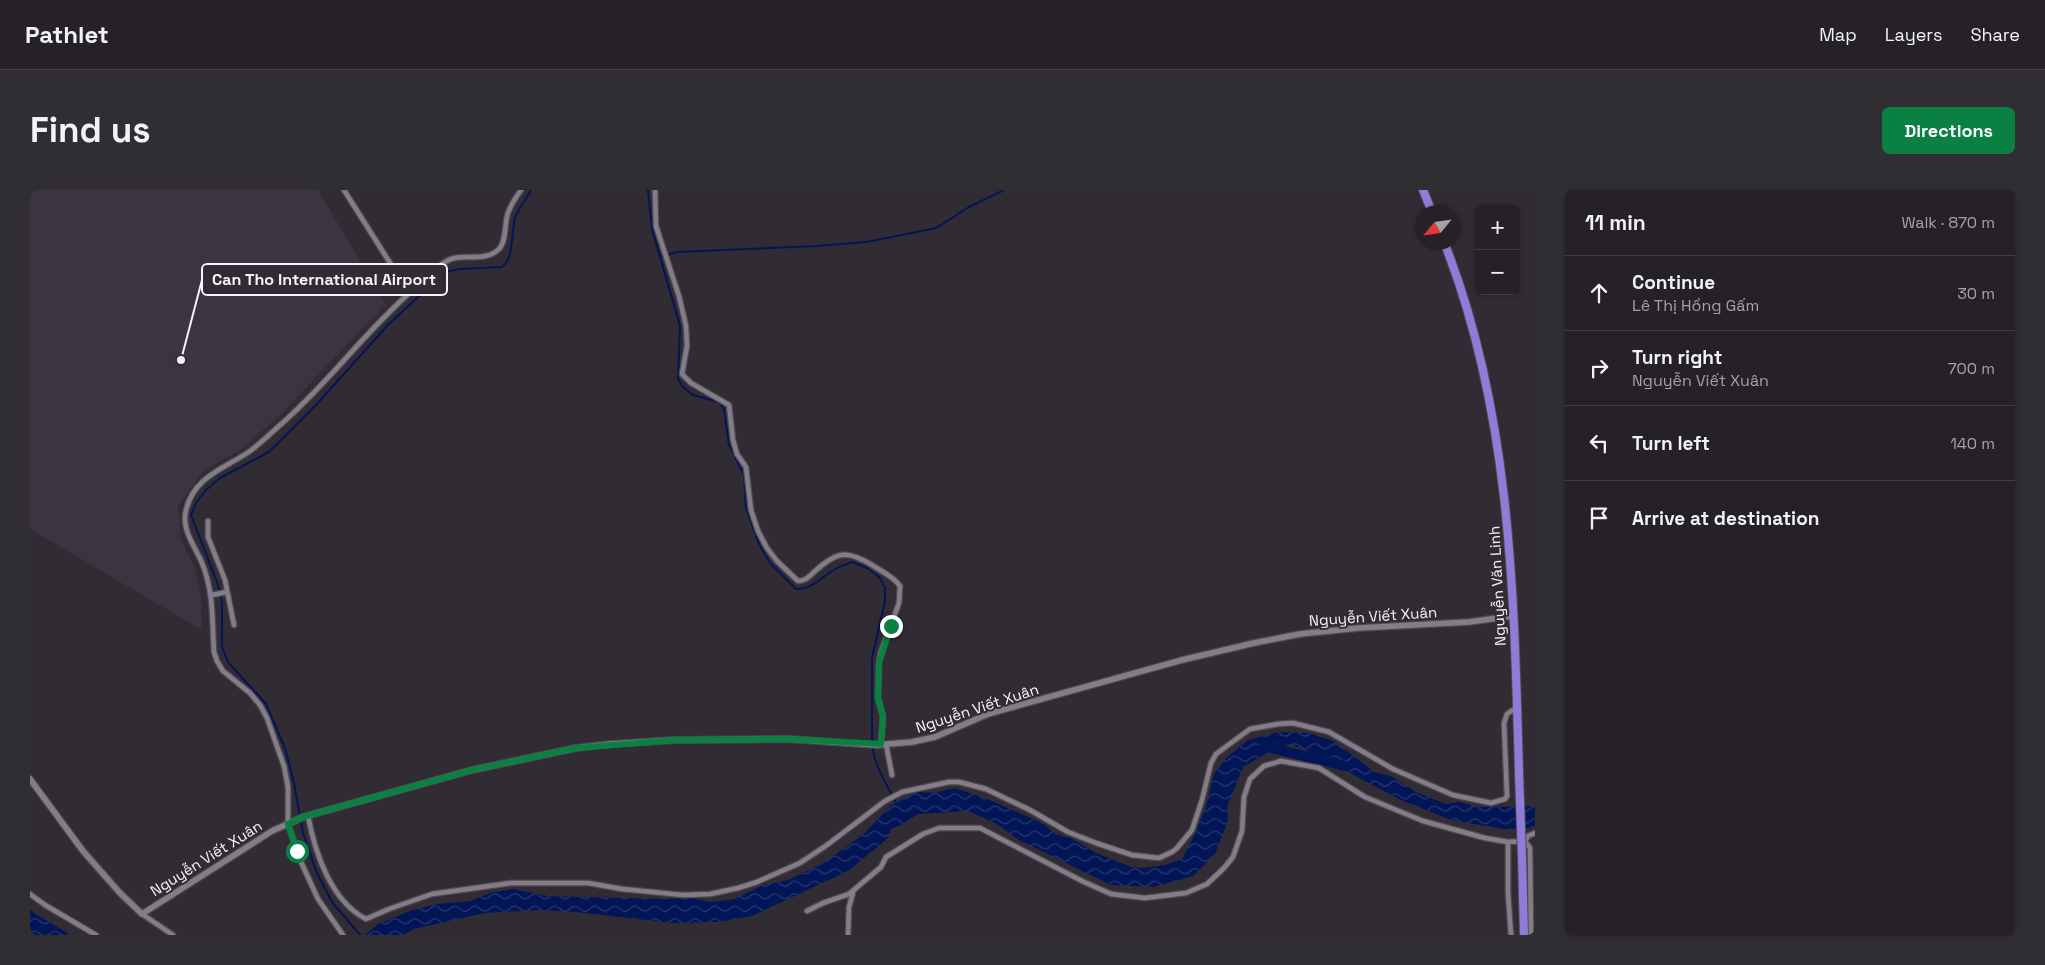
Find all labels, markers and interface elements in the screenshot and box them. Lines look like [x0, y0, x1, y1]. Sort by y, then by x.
text: Pathlet [25, 19, 109, 50]
text: Map [1819, 23, 1857, 46]
text: Layers [1885, 23, 1942, 46]
text: Share [1970, 23, 2020, 46]
button: Directions [1882, 107, 2015, 154]
text: Find us [30, 108, 151, 152]
north arrow [1415, 205, 1460, 250]
map controls [1475, 205, 1520, 295]
button: + [1475, 205, 1520, 250]
text: 11 min [1585, 209, 1646, 236]
text: Walk · 870 m [1901, 212, 1995, 233]
button: − [1475, 250, 1520, 295]
callout: Can Tho International Airport [202, 264, 447, 295]
text: Can Tho International Airport [212, 269, 436, 290]
text: Continue [1632, 270, 1715, 295]
icon: ahead [1585, 279, 1613, 307]
text: 30 m [1957, 283, 1995, 304]
text: Lê Thị Hồng Gấm [1632, 295, 1759, 316]
text: Turn right [1632, 345, 1722, 370]
icon: right [1585, 354, 1613, 382]
text: 700 m [1948, 358, 1995, 379]
text: Nguyễn Viết Xuân [1632, 370, 1769, 391]
icon: left [1585, 429, 1613, 457]
text: Turn left [1632, 431, 1710, 456]
text: 140 m [1950, 433, 1995, 454]
icon: arrive [1585, 504, 1613, 532]
text: Arrive at destination [1632, 506, 1820, 531]
street label: Nguyễn Văn Linh [1484, 525, 1510, 647]
street label: Nguyễn Viết Xuân [1308, 602, 1438, 630]
route end [880, 615, 903, 638]
street label: Nguyễn Viết Xuân [913, 679, 1041, 737]
street label: Nguyễn Viết Xuân [147, 816, 265, 900]
route start [286, 840, 309, 863]

